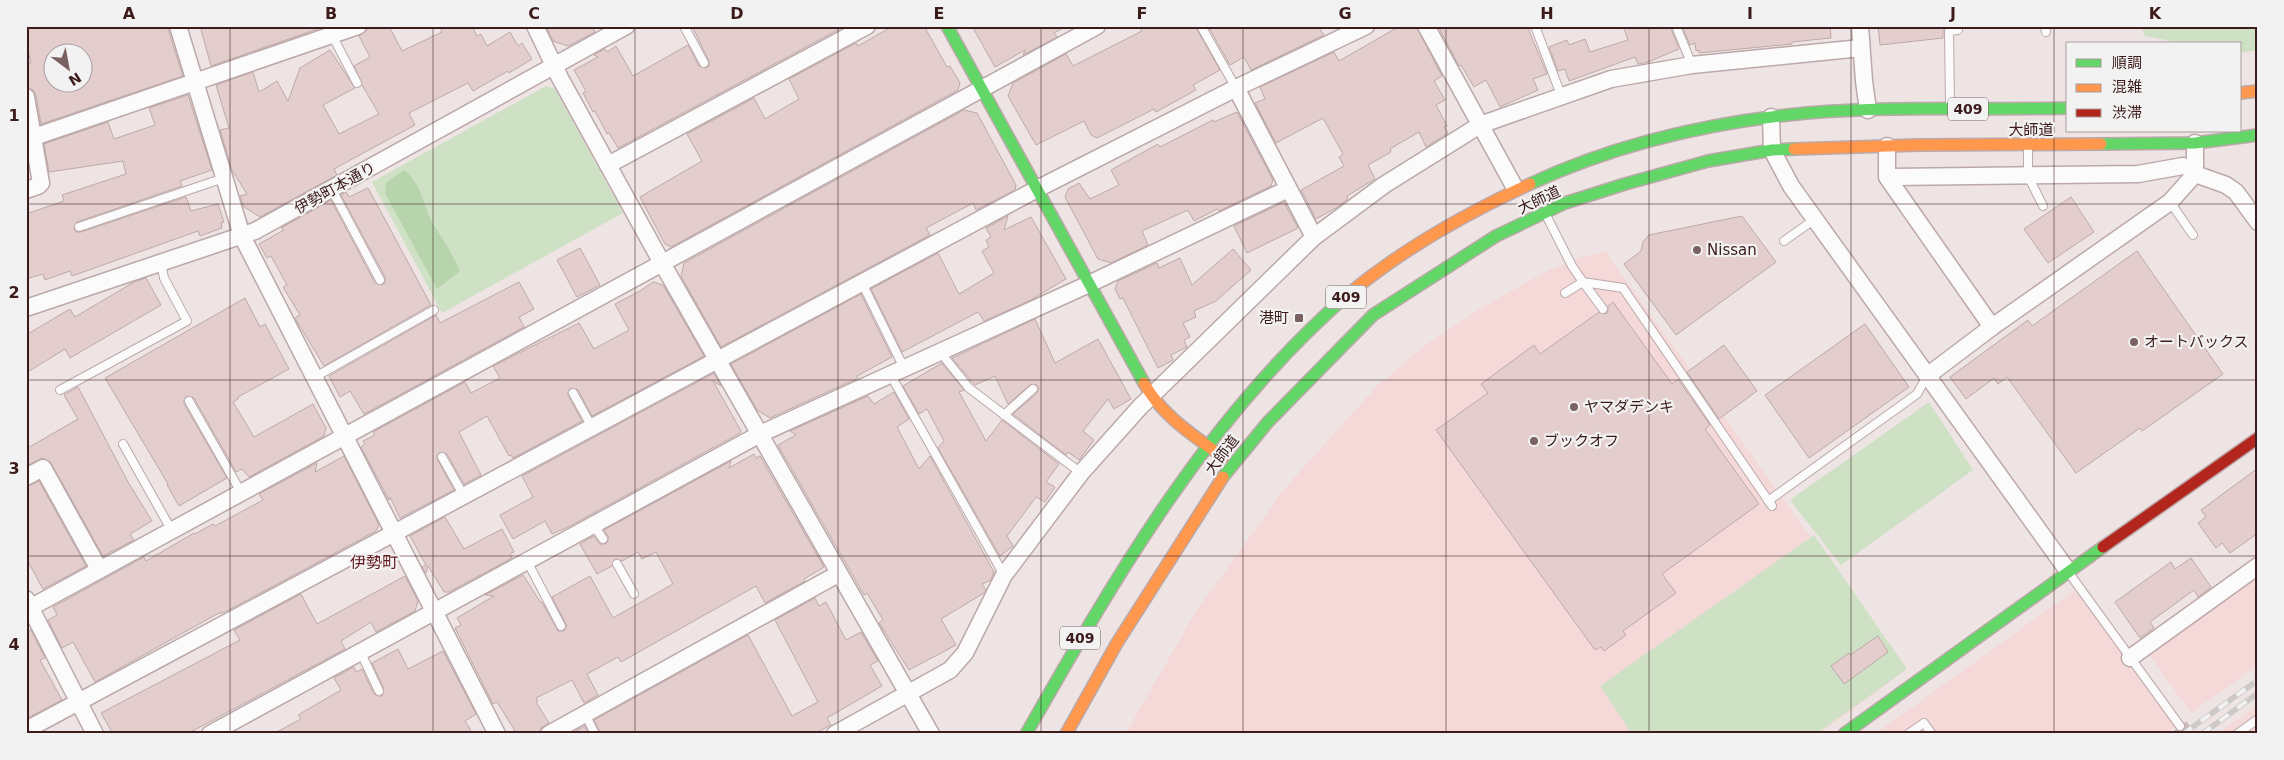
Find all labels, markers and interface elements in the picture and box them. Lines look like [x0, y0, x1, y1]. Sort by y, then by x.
text: A [123, 4, 136, 23]
text: B [325, 4, 337, 23]
text: C [528, 4, 540, 23]
text: D [730, 4, 744, 23]
text: E [934, 4, 944, 23]
text: F [1137, 4, 1147, 23]
text: G [1338, 4, 1352, 23]
text: H [1540, 4, 1554, 23]
text: I [1747, 4, 1753, 23]
text: J [1949, 4, 1956, 23]
text: K [2149, 4, 2162, 23]
north arrow [42, 42, 92, 92]
legend [2066, 42, 2242, 132]
text: 順調 [2112, 54, 2142, 72]
text: N [66, 69, 84, 89]
text: 混雑 [2112, 78, 2142, 96]
road number: 409 [1948, 98, 1988, 120]
text: 渋滞 [2112, 104, 2142, 122]
text: 1 [8, 106, 20, 125]
street label: 大師道 [2008, 121, 2054, 139]
street label: 伊勢町本通り [291, 158, 379, 218]
street label: 大師道 [1515, 182, 1563, 218]
place label: Nissan [1707, 241, 1757, 259]
marker: Nissan [1691, 244, 1703, 256]
text: 2 [8, 283, 20, 302]
road number: 409 [1326, 286, 1366, 308]
place label: 港町 [1259, 309, 1289, 327]
marker: 港町 [1293, 312, 1305, 324]
place label: オートバックス [2144, 333, 2249, 351]
marker: オートバックス [2128, 336, 2140, 348]
place label: ヤマダデンキ [1584, 398, 1674, 416]
marker: ヤマダデンキ [1568, 401, 1580, 413]
street label: 大師道 [1201, 432, 1243, 478]
place label: ブックオフ [1544, 432, 1619, 450]
marker: ブックオフ [1528, 435, 1540, 447]
text: 3 [8, 459, 20, 478]
district label: 伊勢町 [350, 553, 398, 572]
road number: 409 [1060, 626, 1100, 650]
text: 4 [8, 635, 20, 654]

